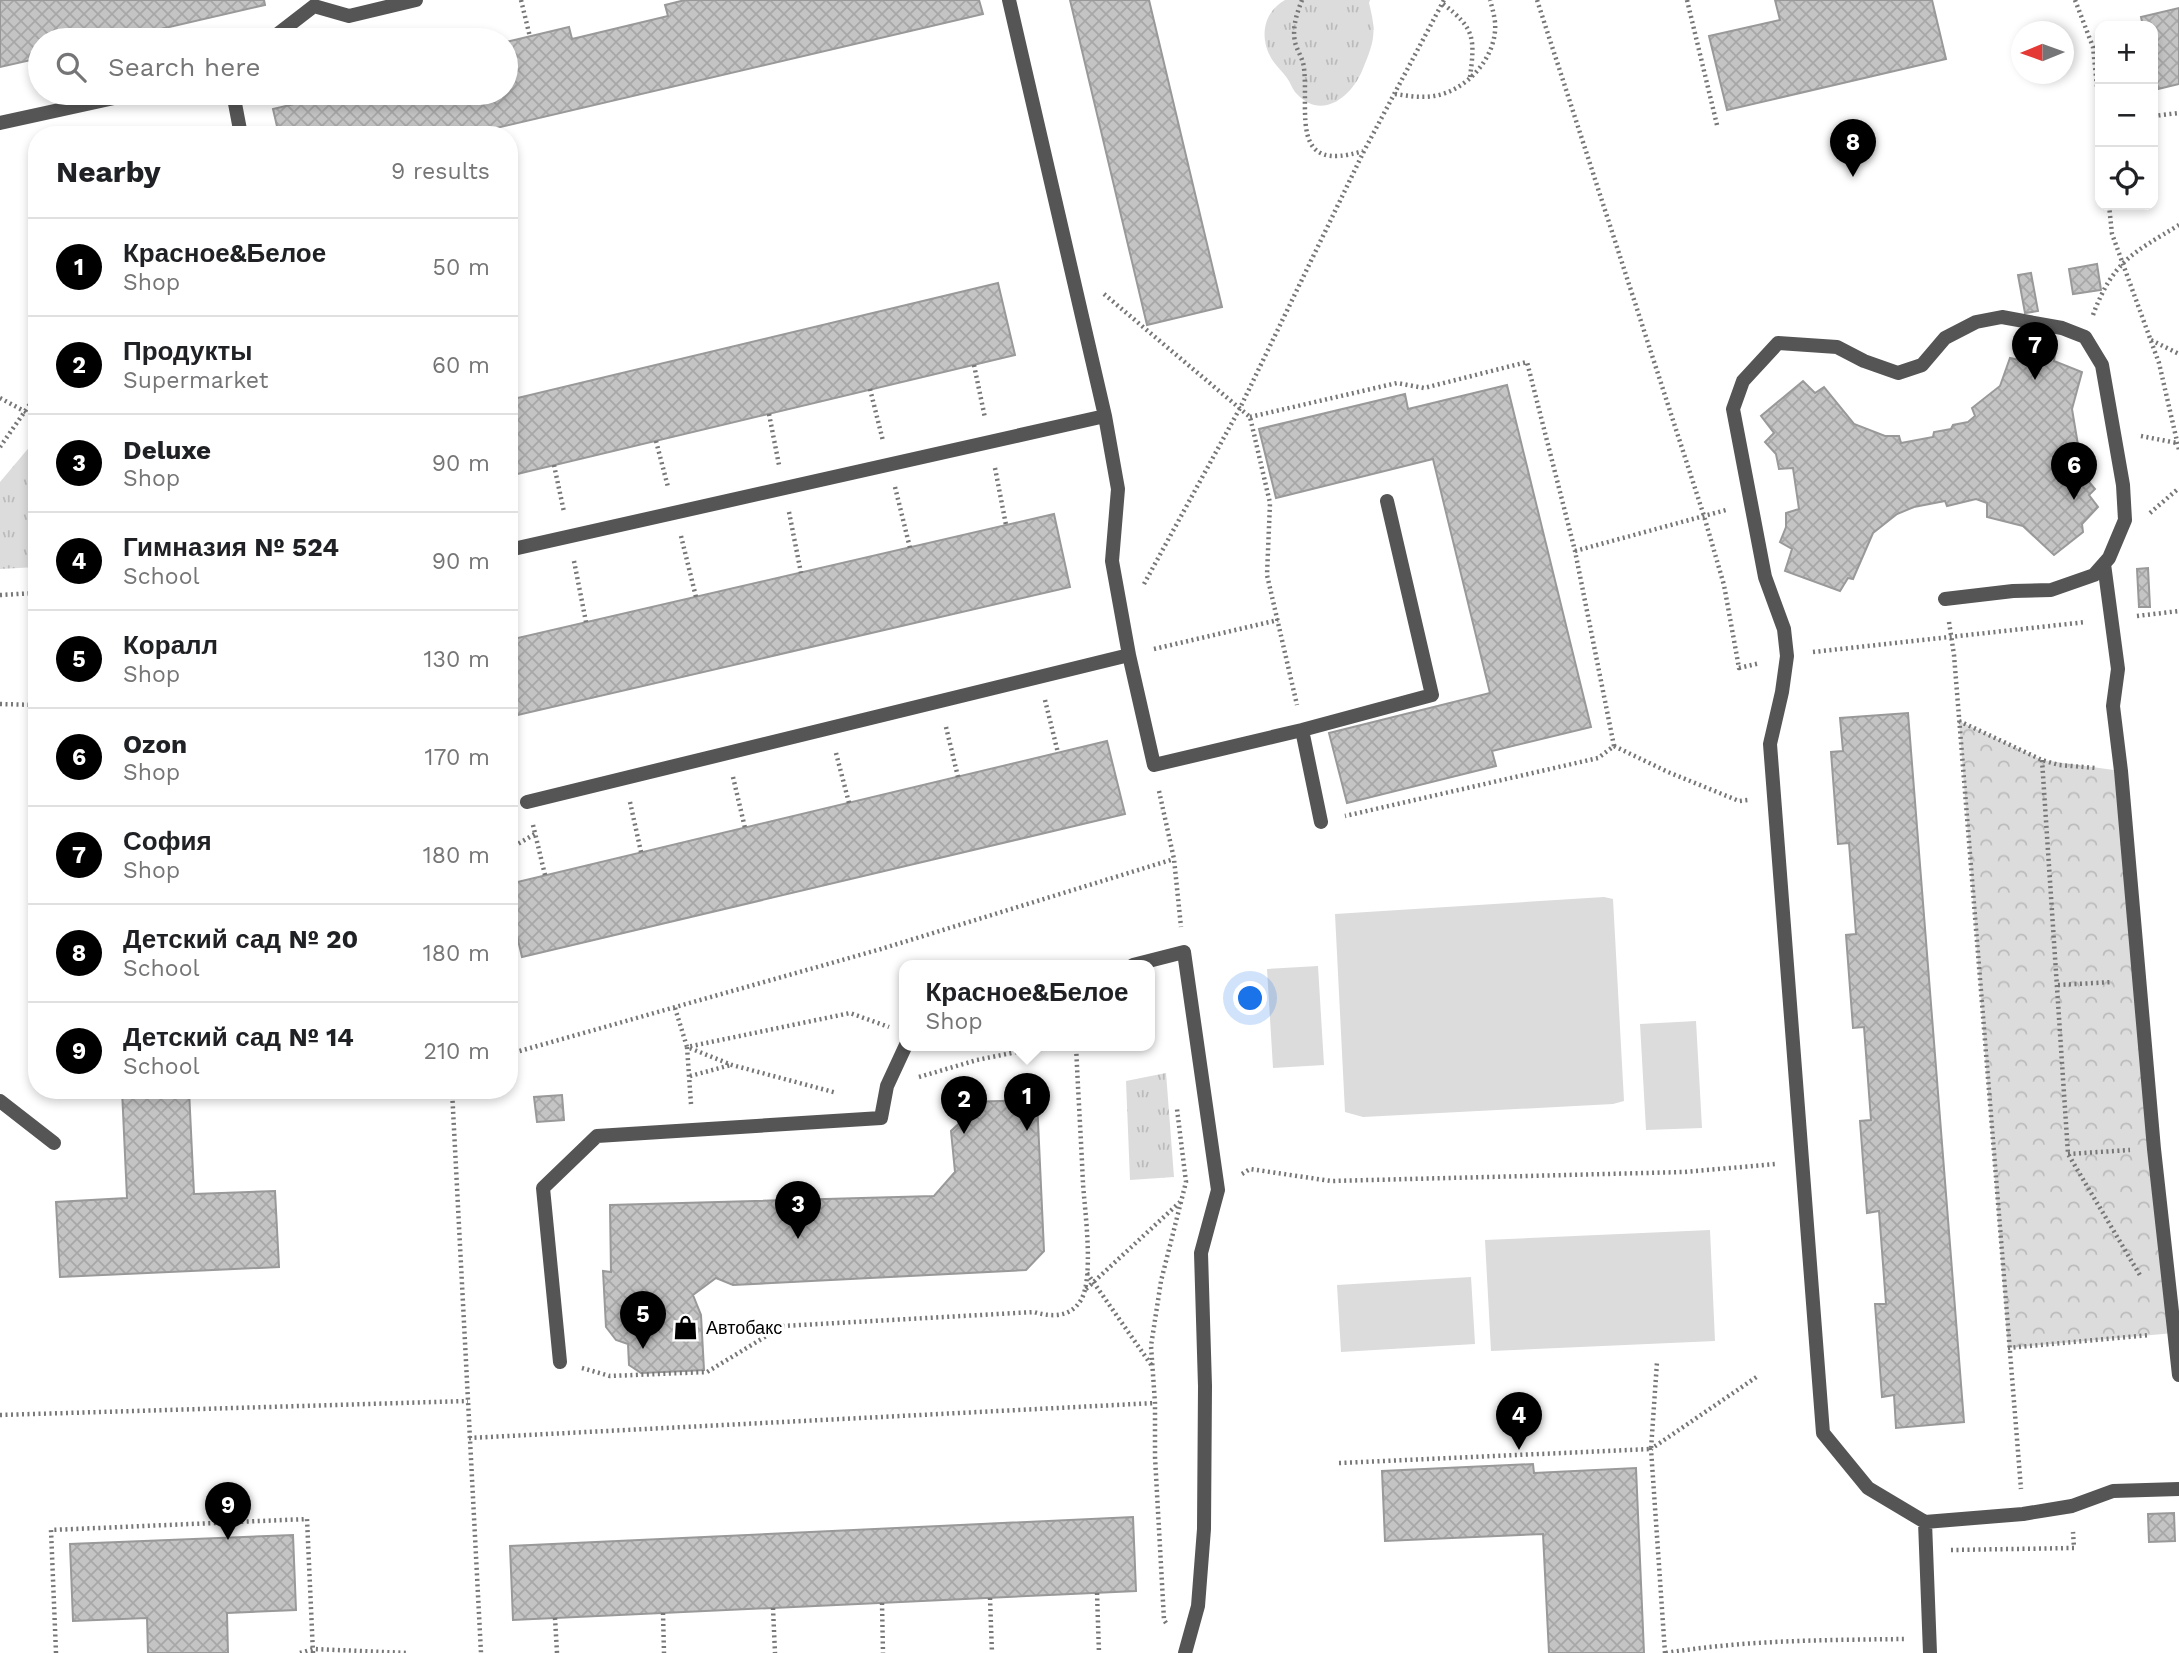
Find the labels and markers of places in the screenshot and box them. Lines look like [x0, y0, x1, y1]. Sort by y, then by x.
pin: 8 [1830, 119, 1876, 177]
pin: 7 [2012, 322, 2058, 380]
pin: 6 [2051, 442, 2097, 500]
pin: 1 [1004, 1073, 1050, 1131]
pin: 2 [941, 1076, 987, 1134]
pin: 3 [775, 1181, 821, 1239]
pin: 5 [620, 1291, 666, 1349]
shop icon: Автобакс [672, 1313, 700, 1341]
place label: Автобакс [706, 1317, 782, 1338]
pin: 4 [1496, 1392, 1542, 1450]
pin: 9 [205, 1482, 251, 1540]

